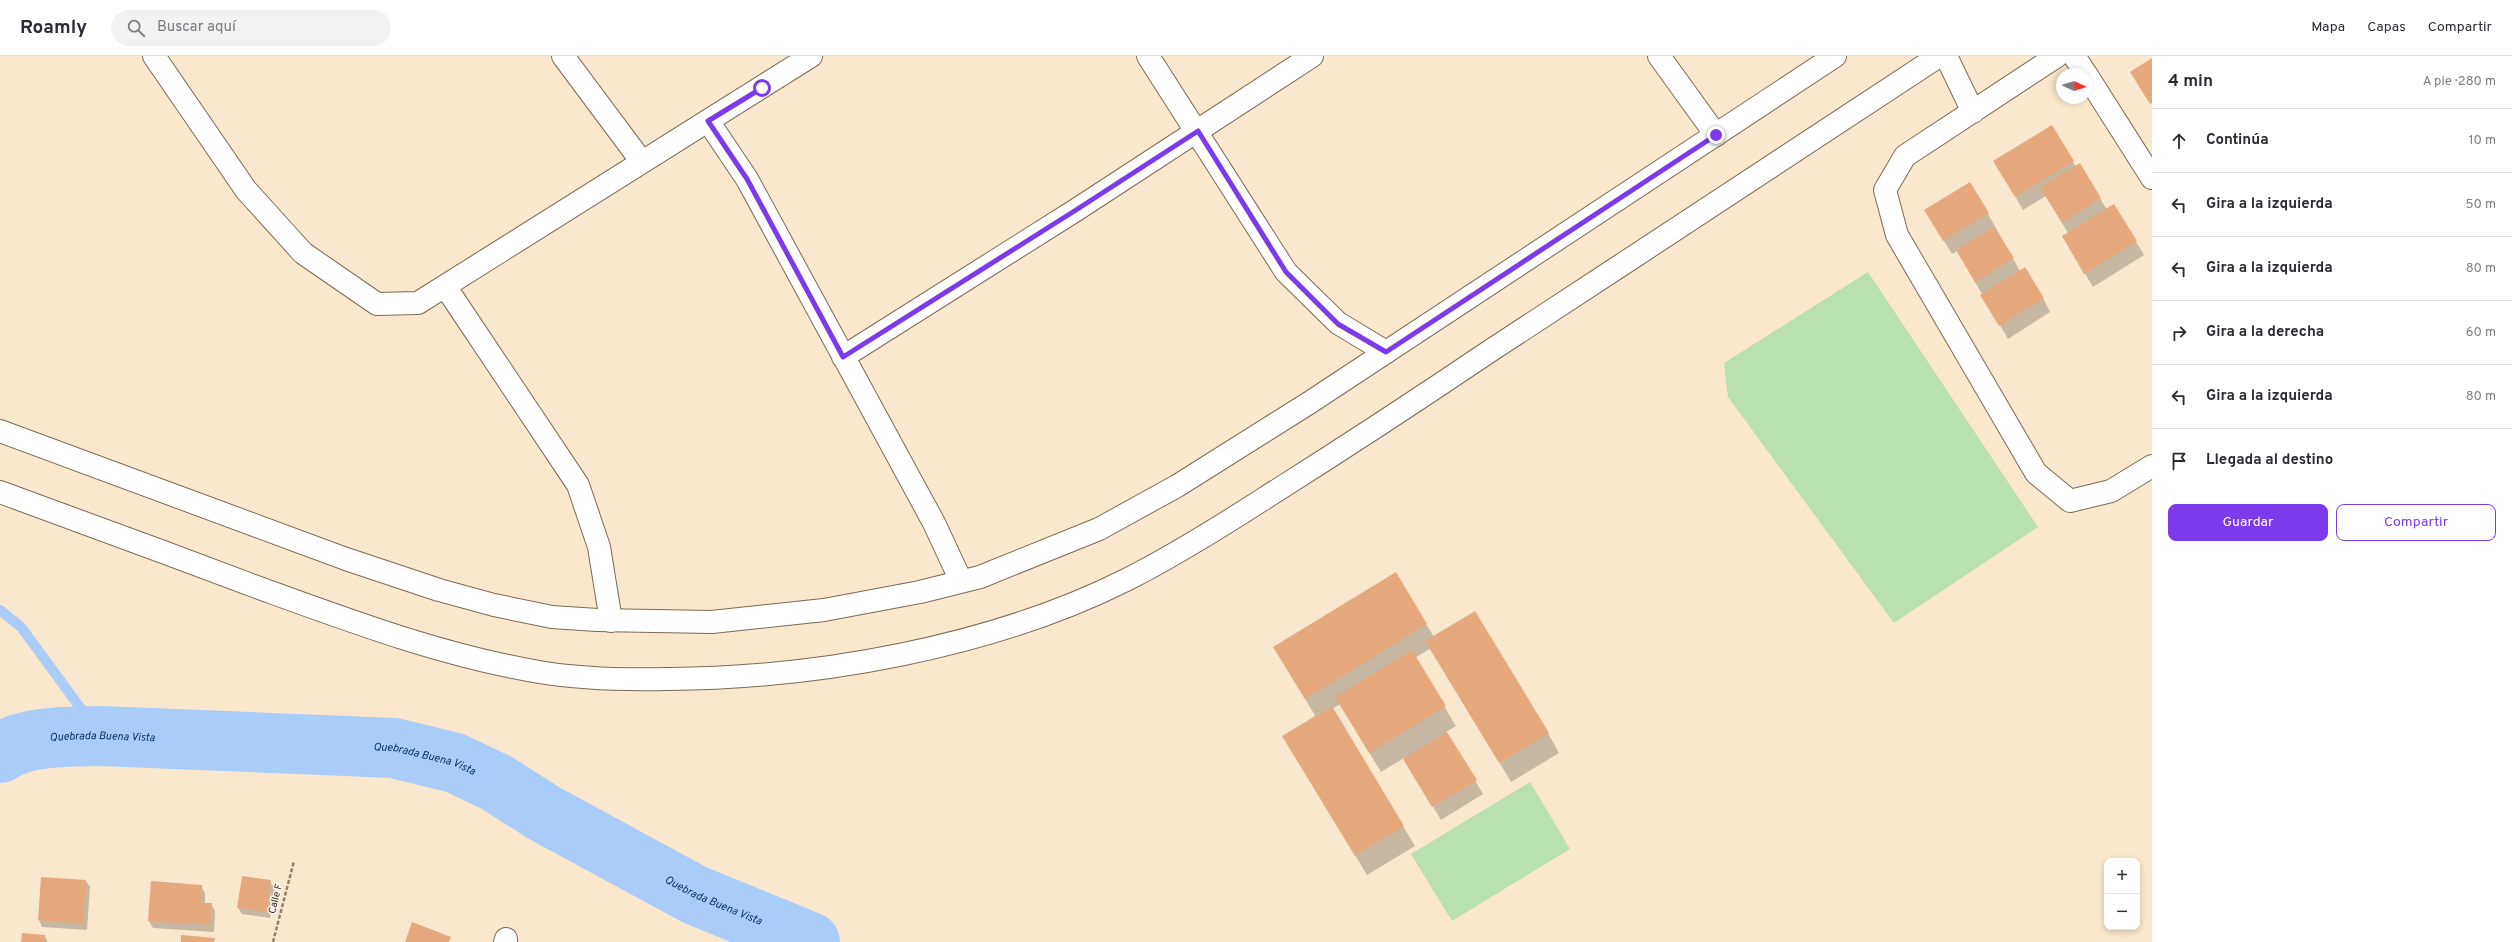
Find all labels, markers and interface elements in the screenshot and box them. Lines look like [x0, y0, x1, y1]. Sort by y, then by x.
search box [111, 10, 391, 46]
text: Roamly [20, 16, 87, 40]
icon: search [125, 17, 147, 39]
text: Buscar aquí [157, 18, 236, 37]
text: Mapa [2311, 19, 2345, 36]
text: Capas [2367, 19, 2406, 36]
text: Compartir [2428, 19, 2492, 36]
north arrow [2056, 68, 2092, 104]
text: 4 min [2168, 71, 2213, 93]
text: A pie · 280 m [2423, 74, 2496, 90]
route start [753, 79, 771, 97]
route end [1707, 126, 1725, 144]
icon: ahead [2168, 130, 2190, 152]
text: Continúa [2206, 131, 2268, 150]
text: 10 m [2469, 133, 2496, 149]
icon: left [2168, 194, 2190, 216]
text: Gira a la izquierda [2206, 195, 2333, 214]
text: 50 m [2466, 197, 2496, 213]
icon: left [2168, 258, 2190, 280]
text: Gira a la izquierda [2206, 259, 2333, 278]
text: 80 m [2466, 261, 2496, 277]
icon: right [2168, 322, 2190, 344]
text: Gira a la derecha [2206, 323, 2324, 342]
text: 60 m [2466, 325, 2496, 341]
icon: left [2168, 386, 2190, 408]
text: Gira a la izquierda [2206, 387, 2333, 406]
text: 80 m [2466, 389, 2496, 405]
icon: arrive [2168, 450, 2190, 472]
text: Llegada al destino [2206, 451, 2333, 470]
button: Guardar [2168, 504, 2328, 541]
button: Compartir [2336, 504, 2496, 541]
water label: Quebrada Buena Vista [49, 729, 156, 745]
water label: Quebrada Buena Vista [373, 740, 478, 779]
map controls [2104, 858, 2140, 930]
button: + [2104, 858, 2140, 894]
water label: Quebrada Buena Vista [662, 873, 764, 929]
street label: Calle F [266, 882, 286, 915]
button: − [2104, 894, 2140, 930]

